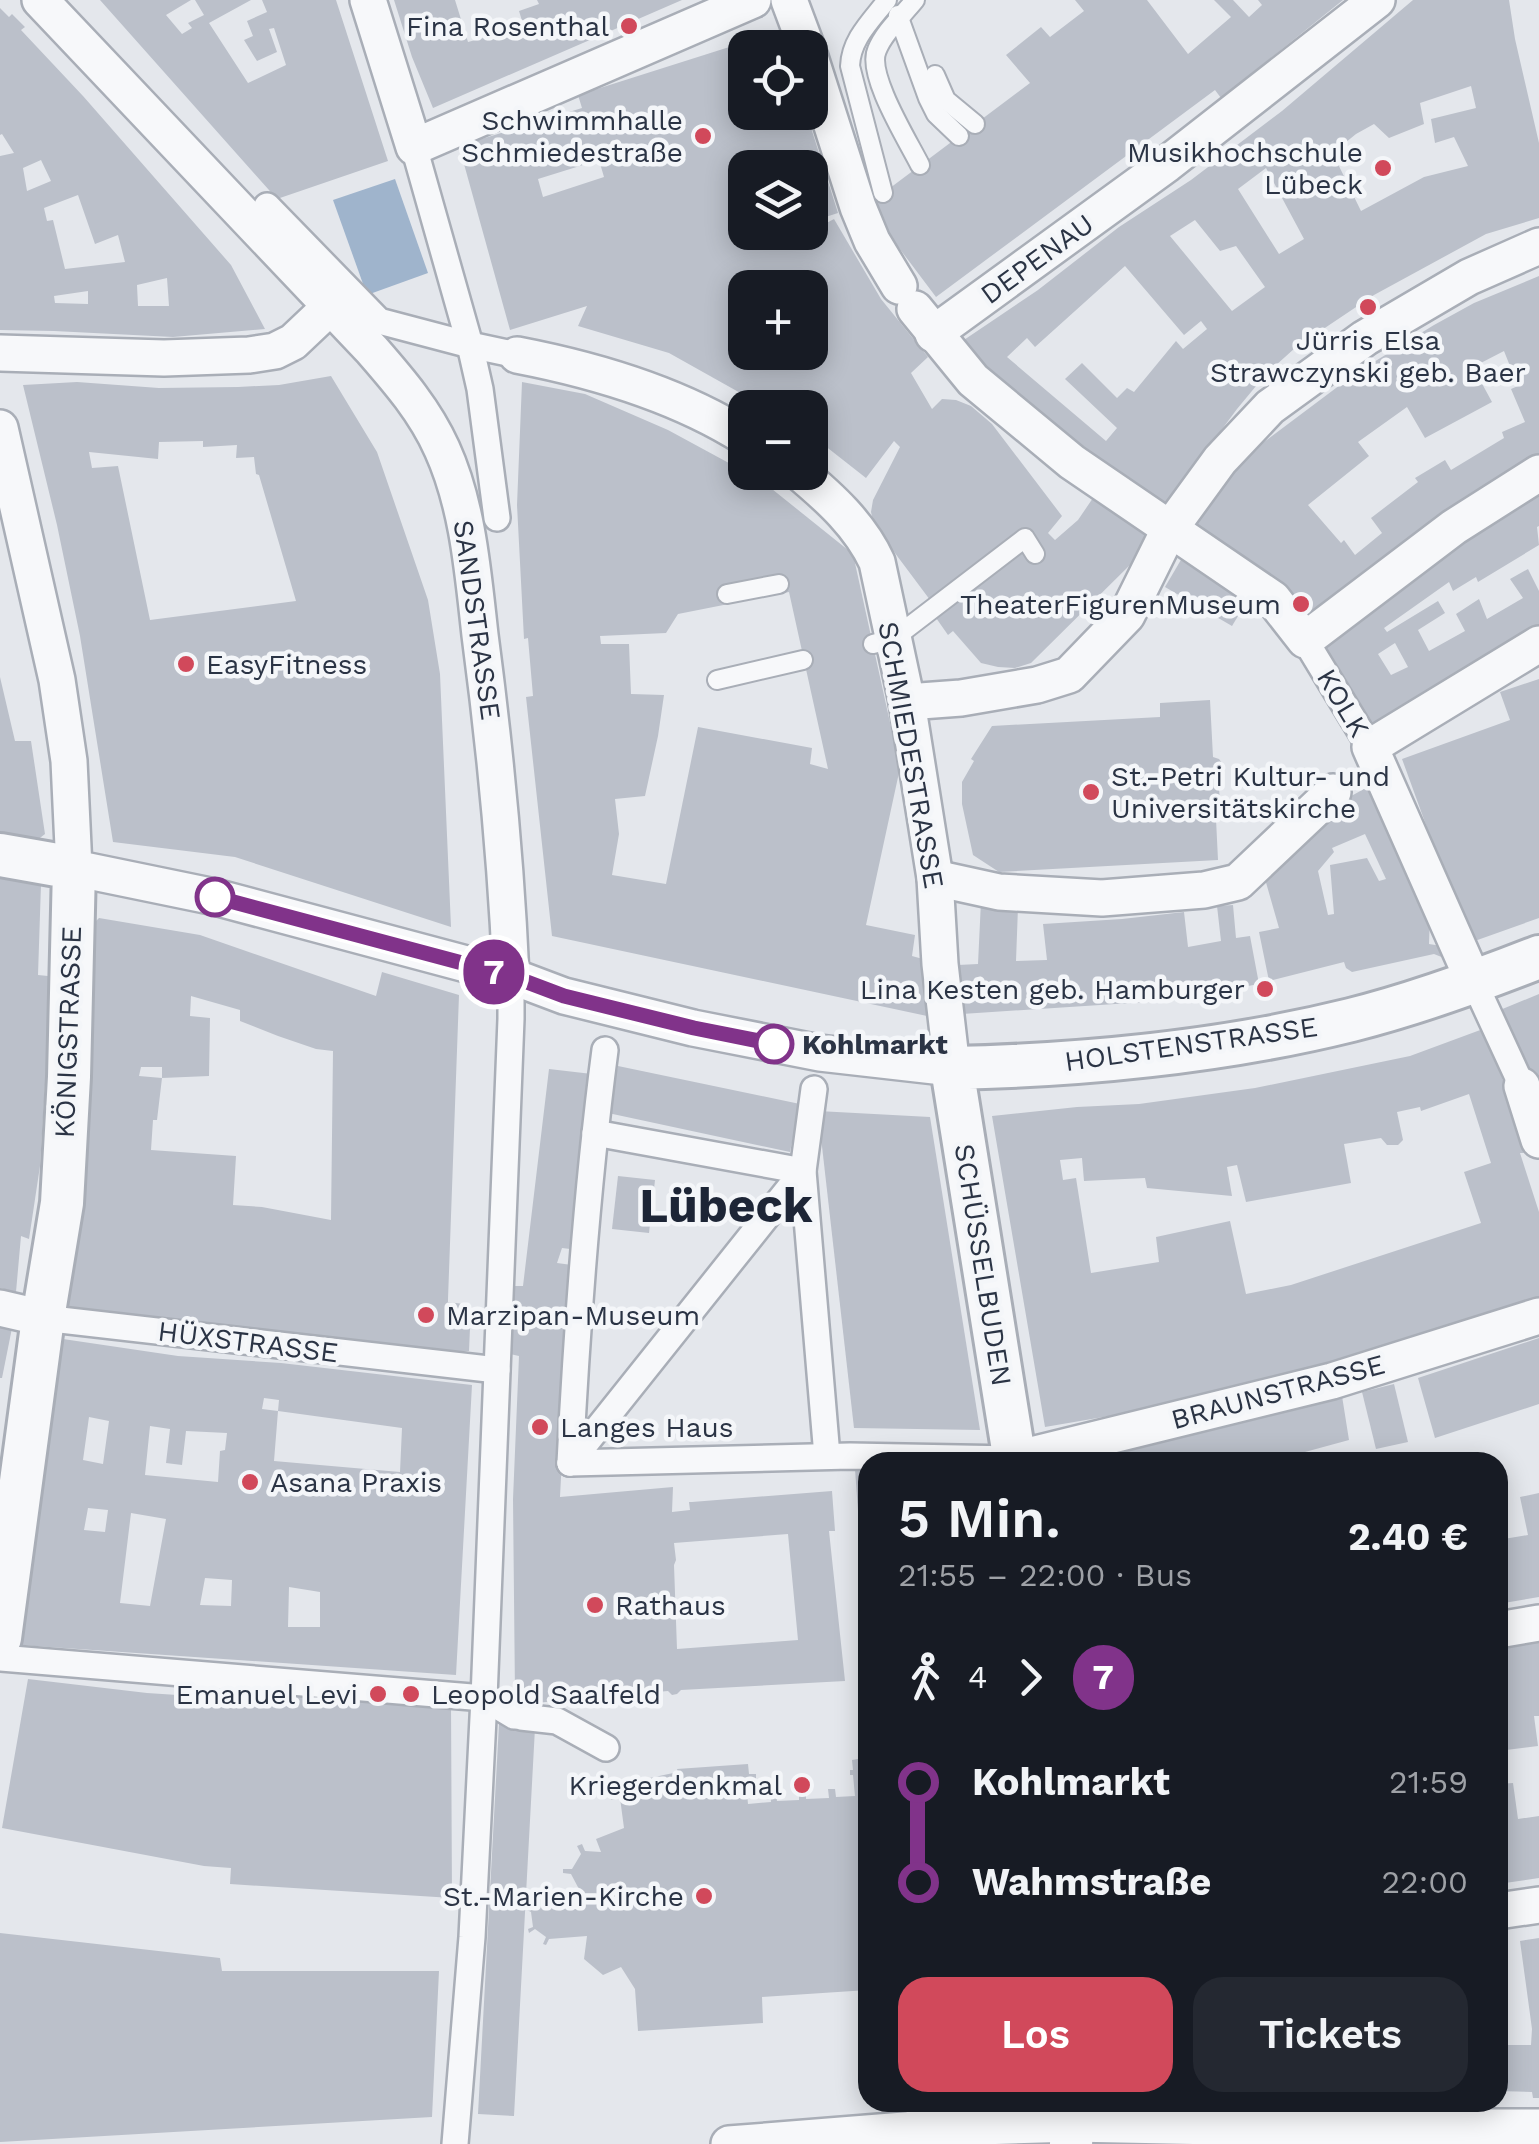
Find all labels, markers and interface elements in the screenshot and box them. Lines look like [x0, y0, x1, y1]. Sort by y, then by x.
place label: Fina Rosenthal [406, 10, 609, 43]
marker: Fina Rosenthal [618, 15, 640, 37]
map controls [728, 30, 828, 490]
button: locate [728, 30, 828, 130]
place label: Schwimmhalle Schmiedestraße [461, 104, 683, 169]
marker: Schwimmhalle Schmiedestraße [692, 125, 714, 147]
place label: Musikhochschule Lübeck [1127, 136, 1363, 201]
button: layers [728, 150, 828, 250]
marker: Musikhochschule Lübeck [1372, 157, 1394, 179]
street label: DEPENAU [974, 207, 1100, 311]
button: + [728, 270, 828, 370]
marker: Jürris Elsa Strawczynski geb. Baer [1357, 296, 1379, 318]
place label: Jürris Elsa Strawczynski geb. Baer [1210, 324, 1526, 389]
button: − [728, 390, 828, 490]
street label: SANDSTRASSE [447, 518, 507, 722]
place label: TheaterFigurenMuseum [960, 588, 1281, 621]
marker: TheaterFigurenMuseum [1290, 593, 1312, 615]
street label: SCHMIEDESTRASSE [871, 619, 951, 891]
place label: EasyFitness [206, 648, 367, 681]
marker: EasyFitness [175, 653, 197, 675]
street label: KOLK [1310, 663, 1376, 743]
place label: St.-Petri Kultur- und Universitätskirche [1111, 760, 1390, 825]
marker: St.-Petri Kultur- und Universitätskirche [1080, 781, 1102, 803]
unlabelled marker [196, 878, 234, 916]
street label: KÖNIGSTRASSE [48, 925, 88, 1139]
line badge: 7 [462, 940, 526, 1004]
text: 7 [483, 951, 505, 993]
place label: Lina Kesten geb. Hamburger [860, 973, 1245, 1006]
marker: Lina Kesten geb. Hamburger [1254, 978, 1276, 1000]
street label: HOLSTENSTRASSE [1062, 1010, 1320, 1078]
marker: Kohlmarkt [755, 1025, 793, 1063]
place label: Kohlmarkt [802, 1028, 948, 1061]
street label: SCHÜSSELBUDEN [948, 1142, 1018, 1388]
district label: Lübeck [639, 1177, 813, 1234]
place label: Marzipan-Museum [446, 1299, 700, 1332]
marker: Marzipan-Museum [415, 1304, 437, 1326]
street label: HÜXSTRASSE [156, 1315, 340, 1369]
street label: BRAUNSTRASSE [1168, 1348, 1388, 1436]
place label: Langes Haus [560, 1411, 734, 1444]
marker: Langes Haus [529, 1416, 551, 1438]
place label: Asana Praxis [270, 1466, 442, 1499]
marker: Asana Praxis [239, 1471, 261, 1493]
text: 5 Min. [898, 1486, 1061, 1550]
text: 2.40 € [1348, 1515, 1468, 1559]
text: 21:55 – 22:00 · Bus [898, 1556, 1192, 1594]
place label: Rathaus [615, 1589, 726, 1622]
marker: Rathaus [584, 1594, 606, 1616]
icon: walk [898, 1650, 953, 1705]
icon: forward [1003, 1650, 1058, 1705]
text: 7 [1093, 1656, 1114, 1698]
text: 4 [968, 1658, 988, 1696]
place label: Emanuel Levi [176, 1678, 358, 1711]
place label: Leopold Saalfeld [431, 1678, 661, 1711]
marker: Emanuel Levi [367, 1683, 389, 1705]
marker: Leopold Saalfeld [400, 1683, 422, 1705]
text: Kohlmarkt [972, 1760, 1170, 1804]
text: 21:59 [1389, 1763, 1468, 1801]
place label: Kriegerdenkmal [569, 1769, 782, 1802]
marker: Kriegerdenkmal [791, 1774, 813, 1796]
text: Wahmstraße [972, 1860, 1211, 1904]
text: 22:00 [1381, 1863, 1468, 1901]
place label: St.-Marien-Kirche [443, 1880, 684, 1913]
marker: St.-Marien-Kirche [693, 1885, 715, 1907]
button: Los [898, 1977, 1173, 2092]
button: Tickets [1193, 1977, 1468, 2092]

